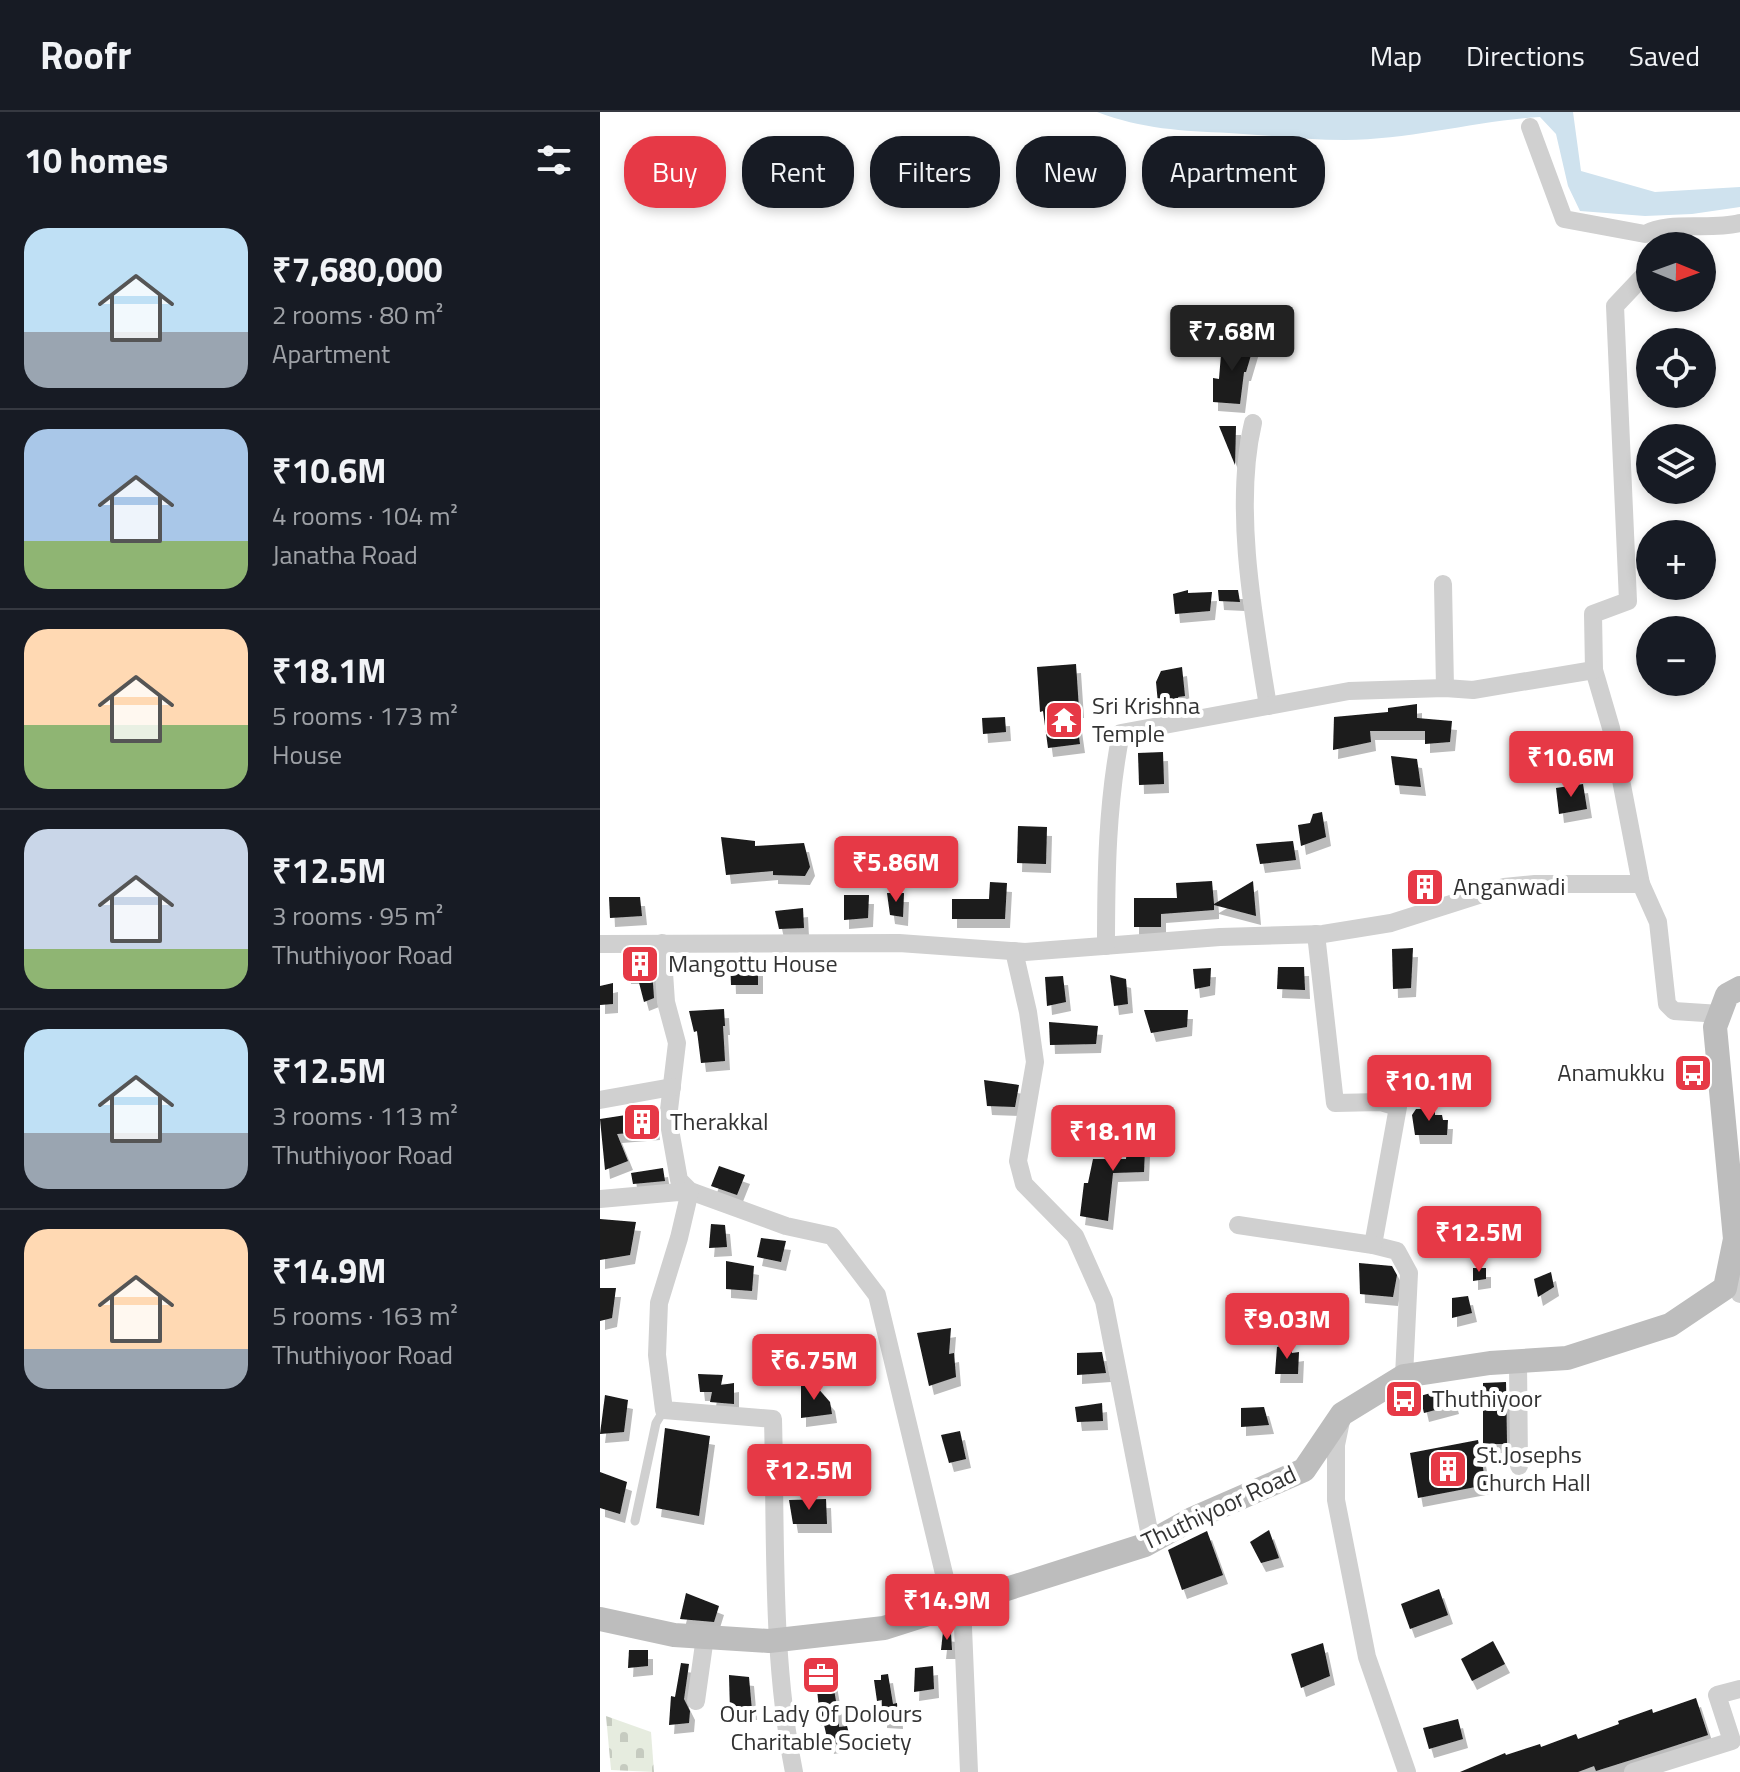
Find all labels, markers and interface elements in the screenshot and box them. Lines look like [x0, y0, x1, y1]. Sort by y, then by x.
text: Roofr [40, 26, 131, 84]
text: Map [1370, 34, 1422, 77]
text: Directions [1466, 34, 1585, 77]
text: Saved [1629, 34, 1700, 77]
text: 10 homes [24, 134, 168, 186]
chip: Buy [624, 136, 726, 208]
chip: Rent [742, 136, 854, 208]
chip: Filters [870, 136, 1000, 208]
chip: New [1016, 136, 1126, 208]
chip: Apartment [1142, 136, 1325, 208]
icon: filters [532, 138, 576, 182]
north arrow [1636, 232, 1716, 312]
map controls [1636, 232, 1716, 696]
text: ₹7,680,000 [272, 243, 443, 295]
icon: home [88, 260, 184, 356]
text: 2 rooms · 80 m² [272, 295, 443, 334]
pin: ₹7.68M [1167, 305, 1297, 373]
text: ₹7.68M [1188, 311, 1276, 350]
button: locate [1636, 328, 1716, 408]
text: Apartment [272, 334, 390, 373]
button: layers [1636, 424, 1716, 504]
text: ₹10.6M [272, 444, 386, 496]
icon: home [88, 461, 184, 557]
text: 4 rooms · 104 m² [272, 496, 458, 535]
button: + [1636, 520, 1716, 600]
text: Janatha Road [272, 535, 418, 574]
button: − [1636, 616, 1716, 696]
text: ₹18.1M [272, 644, 386, 696]
icon: home [88, 661, 184, 757]
place label: Sri Krishna Temple [1092, 687, 1200, 751]
text: 5 rooms · 173 m² [272, 696, 458, 735]
temple icon: Sri Krishna Temple [1043, 699, 1085, 741]
pin: ₹10.6M [1506, 731, 1636, 799]
text: House [272, 735, 342, 774]
text: ₹10.6M [1527, 737, 1615, 776]
pin: ₹5.86M [831, 836, 961, 904]
text: ₹5.86M [852, 842, 940, 881]
text: ₹12.5M [272, 844, 386, 896]
icon: home [88, 861, 184, 957]
building icon: Anganwadi [1404, 866, 1446, 908]
place label: Anganwadi [1453, 868, 1565, 904]
text: 3 rooms · 95 m² [272, 896, 443, 935]
text: Thuthiyoor Road [272, 935, 453, 974]
building icon: Mangottu House [619, 943, 661, 985]
place label: Mangottu House [668, 945, 838, 981]
text: ₹12.5M [272, 1044, 386, 1096]
bus stop icon: Anamukku [1672, 1052, 1714, 1094]
place label: Anamukku [1557, 1054, 1665, 1090]
pin: ₹10.1M [1364, 1055, 1494, 1123]
icon: home [88, 1061, 184, 1157]
text: ₹10.1M [1385, 1061, 1473, 1100]
text: 3 rooms · 113 m² [272, 1096, 458, 1135]
building icon: Therakkal [621, 1101, 663, 1143]
place label: Therakkal [670, 1103, 768, 1139]
pin: ₹18.1M [1048, 1105, 1178, 1173]
text: ₹18.1M [1069, 1111, 1157, 1150]
text: Thuthiyoor Road [272, 1135, 453, 1174]
pin: ₹12.5M [1414, 1206, 1544, 1274]
text: ₹12.5M [1435, 1212, 1523, 1251]
text: ₹14.9M [272, 1244, 386, 1296]
icon: home [88, 1261, 184, 1357]
pin: ₹9.03M [1222, 1293, 1352, 1361]
text: 5 rooms · 163 m² [272, 1296, 458, 1335]
text: ₹9.03M [1243, 1299, 1331, 1338]
pin: ₹6.75M [749, 1334, 879, 1402]
text: Thuthiyoor Road [272, 1335, 453, 1374]
text: ₹6.75M [770, 1340, 858, 1379]
bus stop icon: Thuthiyoor [1383, 1378, 1425, 1420]
place label: Thuthiyoor [1432, 1380, 1542, 1416]
place label: St.Josephs Church Hall [1476, 1436, 1591, 1500]
pin: ₹12.5M [744, 1444, 874, 1512]
building icon: St.Josephs Church Hall [1427, 1448, 1469, 1490]
text: ₹12.5M [765, 1450, 853, 1489]
street label: Thuthiyoor Road [1135, 1455, 1302, 1559]
pin: ₹14.9M [882, 1574, 1012, 1642]
text: ₹14.9M [903, 1580, 991, 1619]
office icon: Our Lady Of Dolours Charitable Society [800, 1654, 842, 1696]
place label: Our Lady Of Dolours Charitable Society [720, 1695, 922, 1759]

